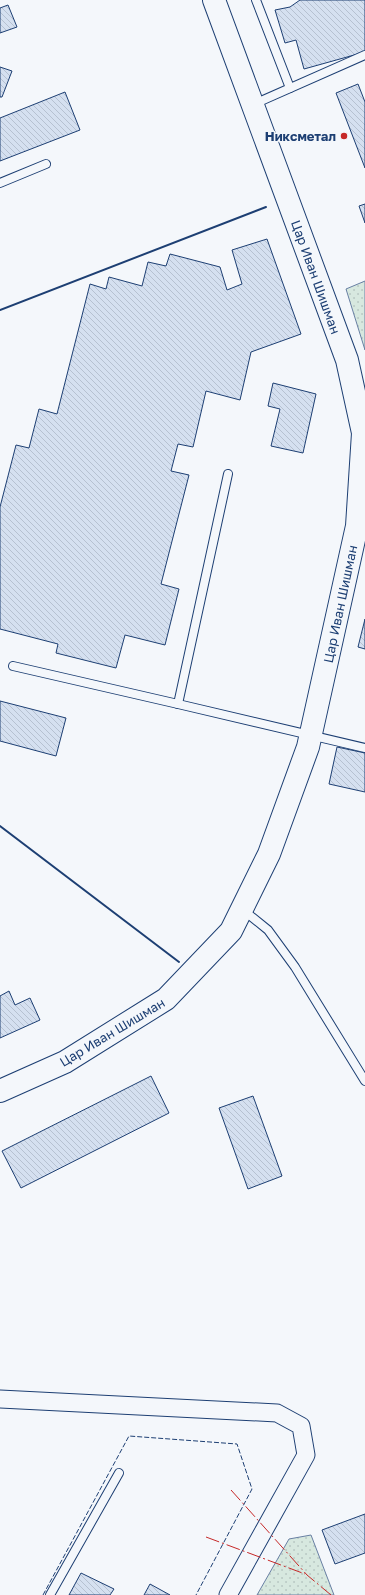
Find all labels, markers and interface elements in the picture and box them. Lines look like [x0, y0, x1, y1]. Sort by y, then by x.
place label: Никсметал [265, 128, 336, 144]
marker: Никсметал [339, 131, 349, 141]
street label: Цар Иван Шишман [288, 218, 344, 336]
street label: Цар Иван Шишман [320, 544, 360, 664]
street label: Цар Иван Шишман [56, 994, 168, 1070]

